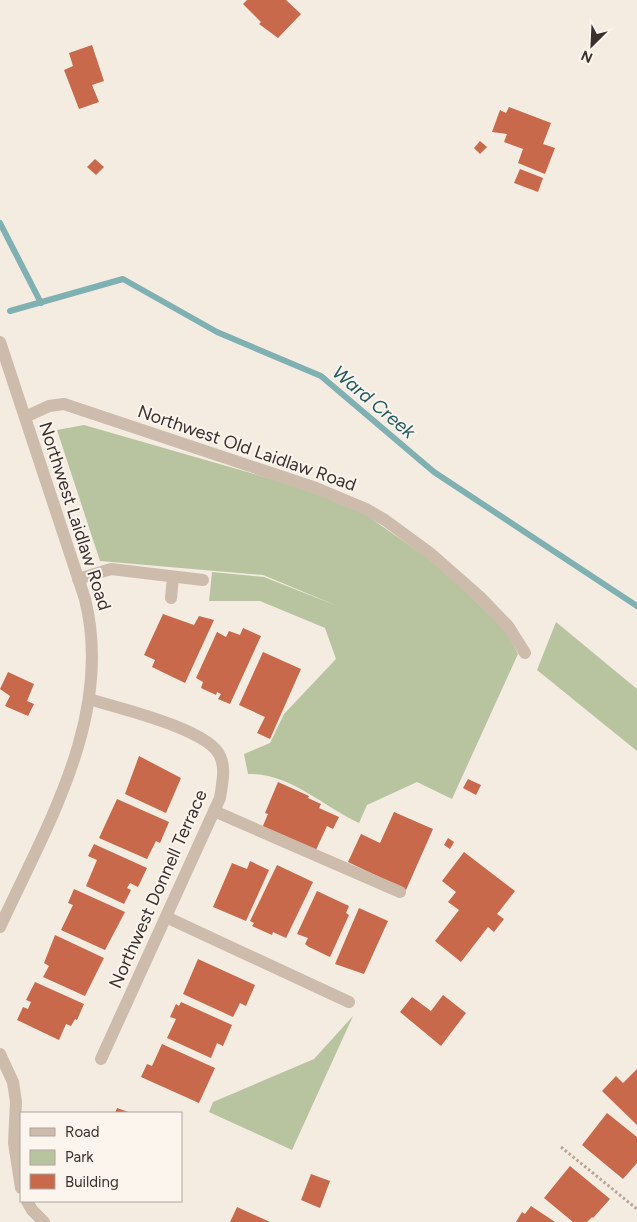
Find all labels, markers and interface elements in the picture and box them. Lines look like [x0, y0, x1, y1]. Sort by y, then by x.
north arrow [567, 20, 617, 70]
text: N [579, 46, 595, 66]
water label: Ward Creek [328, 361, 421, 444]
street label: Northwest Old Laidlaw Road [135, 400, 359, 496]
street label: Northwest Laidlaw Road [34, 419, 116, 613]
street label: Northwest Donnell Terrace [104, 786, 212, 992]
legend [20, 1112, 182, 1202]
text: Road [65, 1123, 100, 1141]
text: Park [65, 1148, 94, 1166]
text: Building [65, 1173, 119, 1191]

